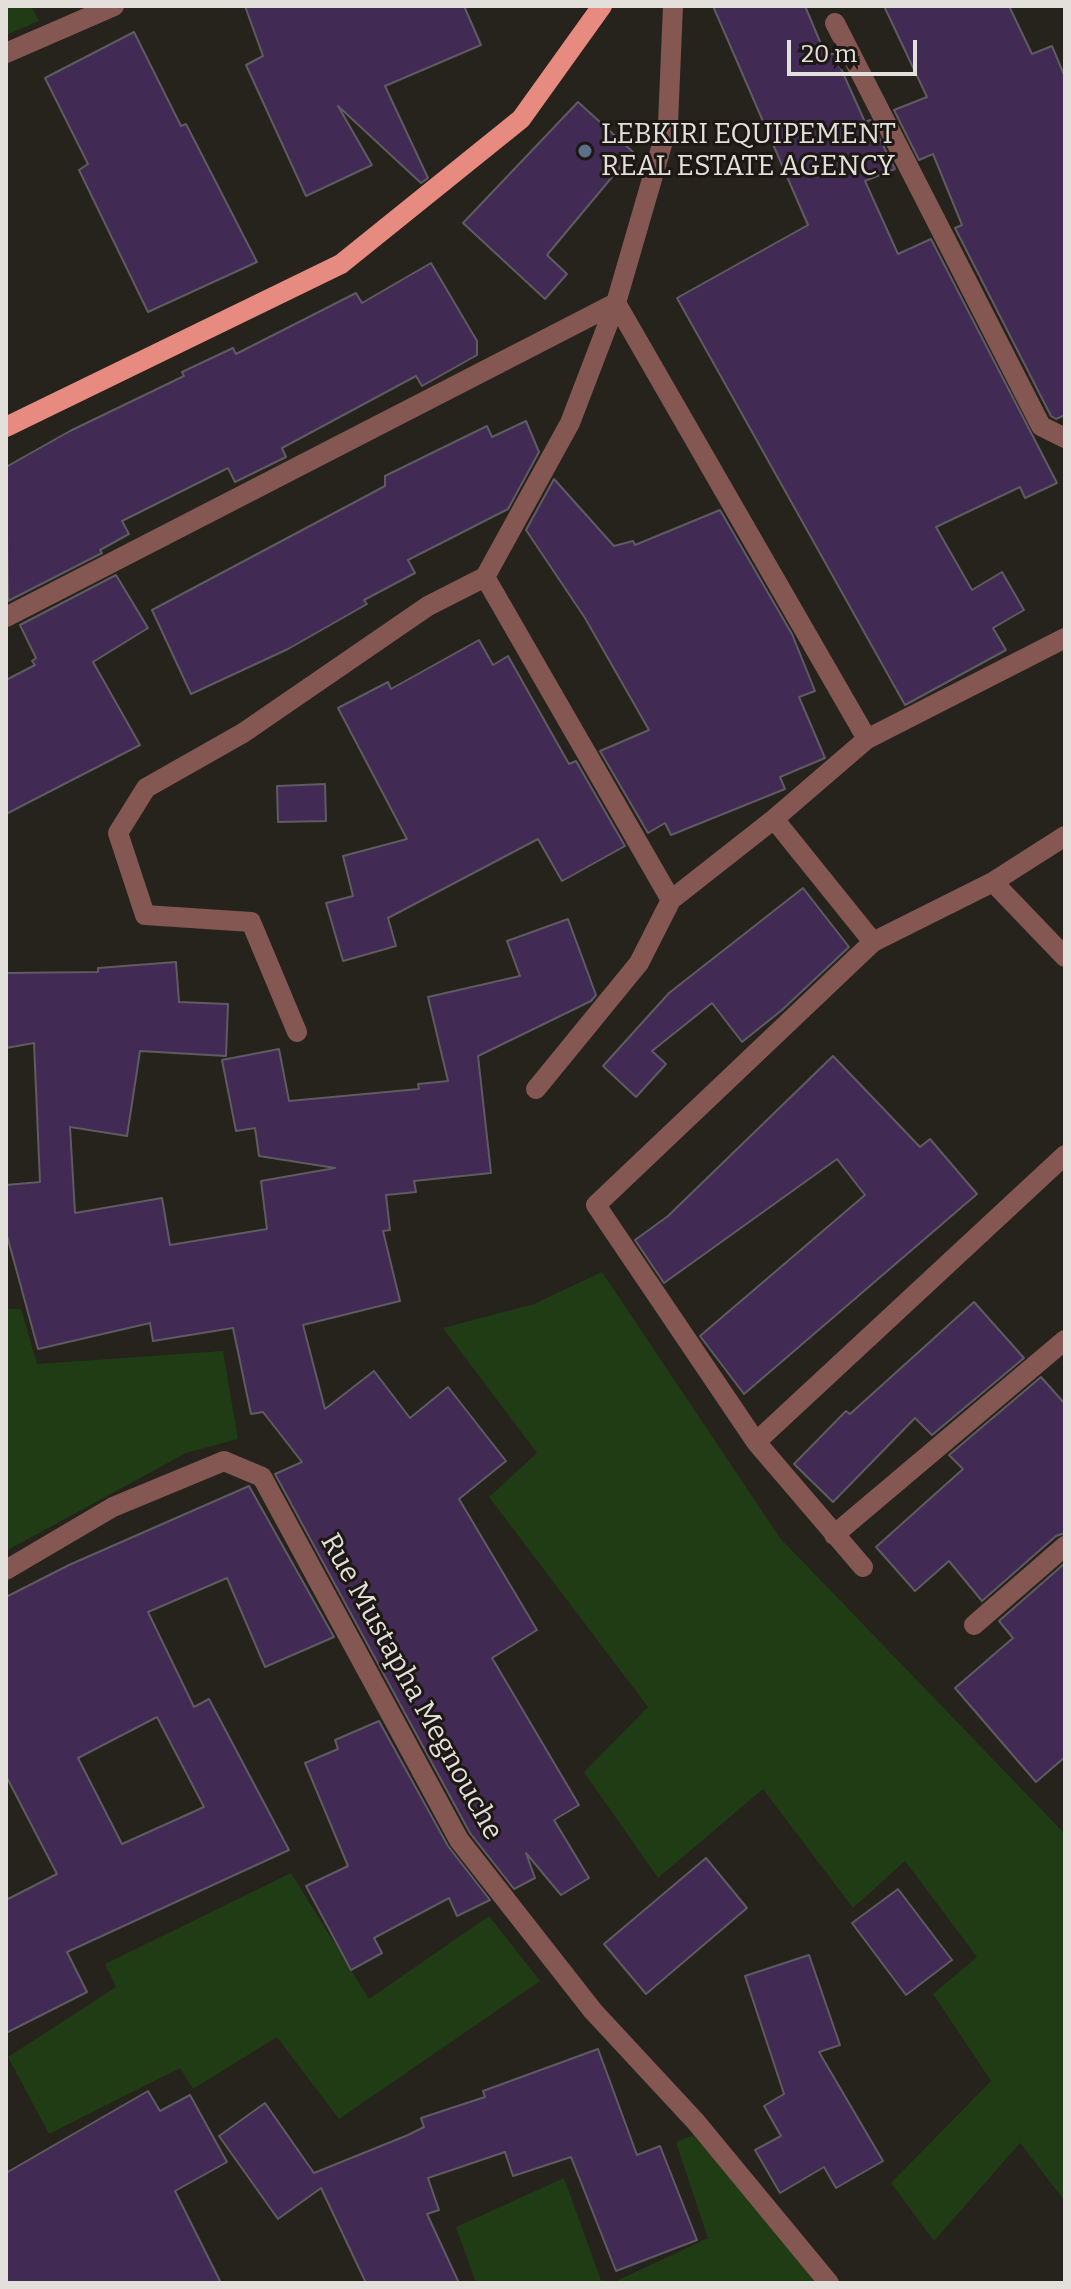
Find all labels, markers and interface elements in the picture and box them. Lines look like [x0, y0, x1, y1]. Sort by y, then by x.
scale bar [791, 24, 921, 74]
text: 20 m [801, 40, 857, 68]
place label: LEBKIRI EQUIPEMENT REAL ESTATE AGENCY [601, 118, 896, 184]
marker: LEBKIRI EQUIPEMENT REAL ESTATE AGENCY [576, 142, 594, 160]
street label: Rue Mustapha Megnouche [313, 1528, 509, 1846]

